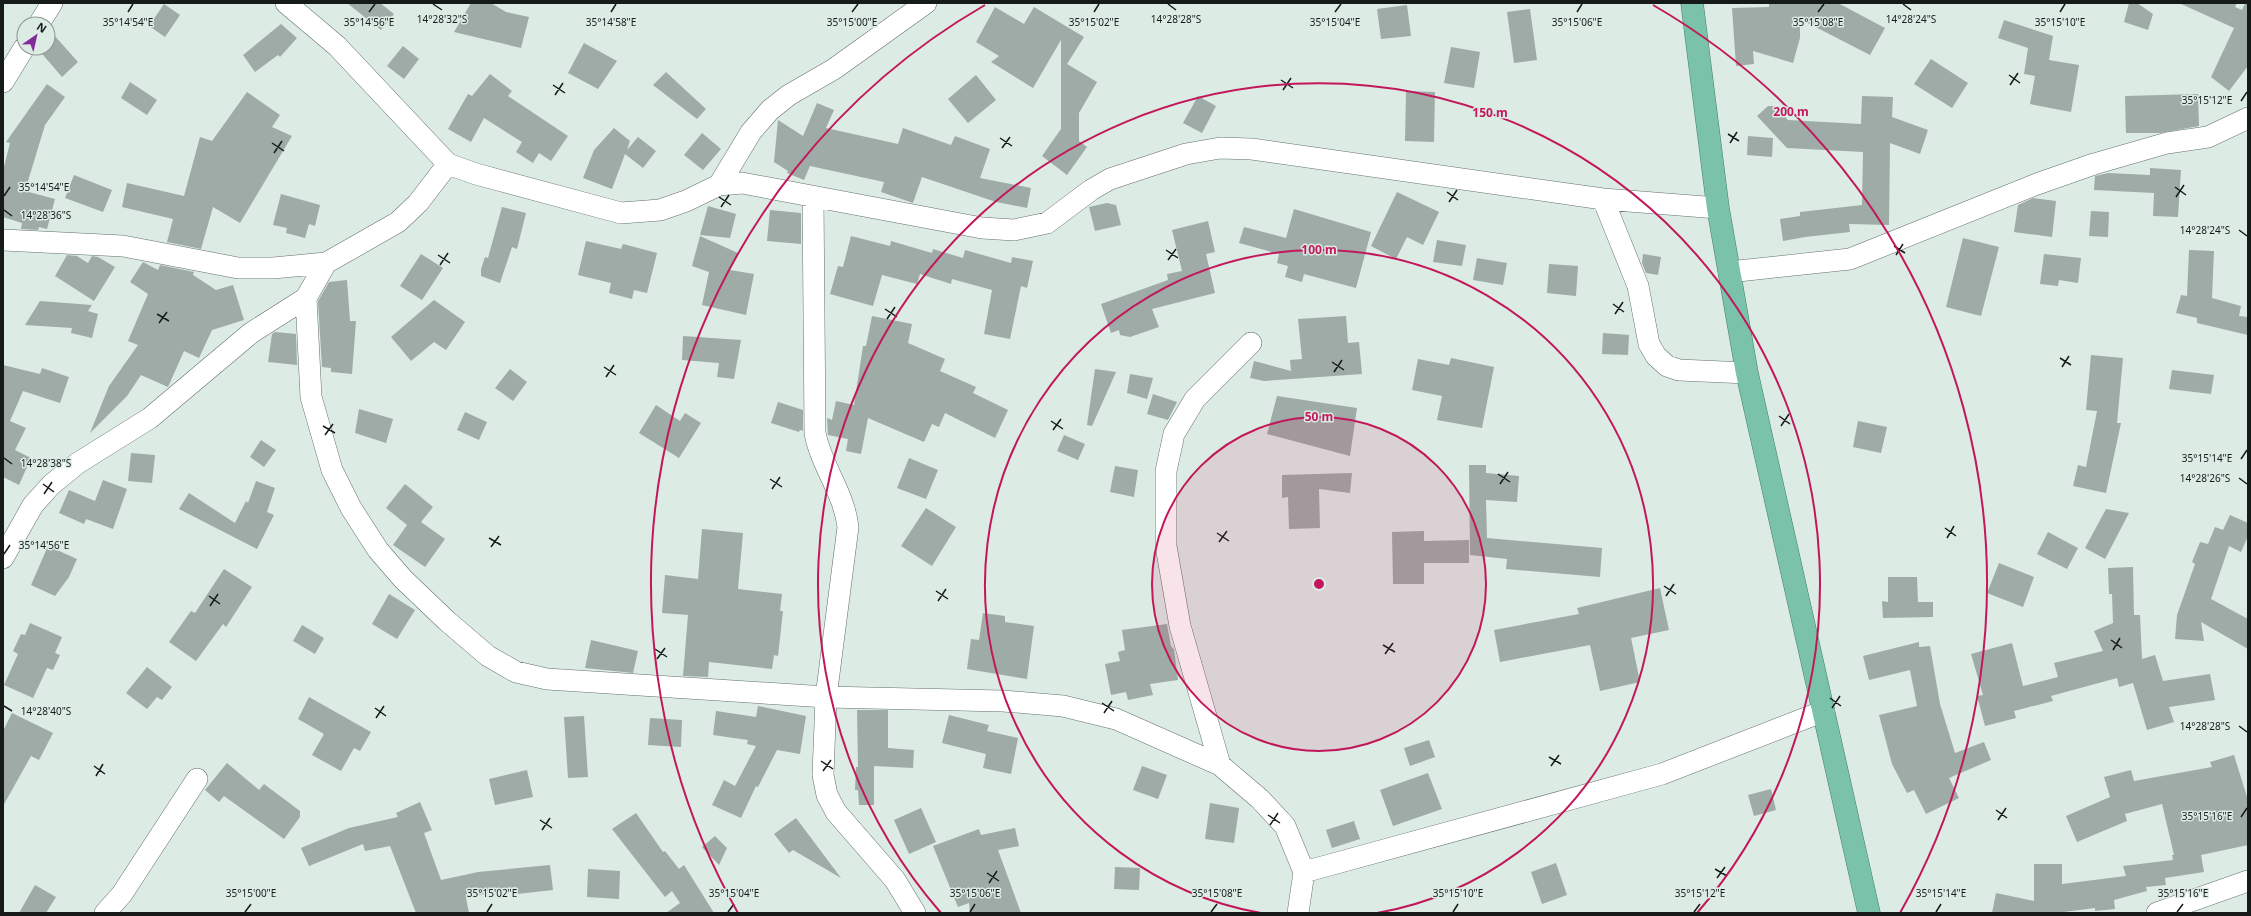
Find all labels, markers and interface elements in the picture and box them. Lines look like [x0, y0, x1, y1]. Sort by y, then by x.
text: 14°28'32"S [417, 12, 468, 26]
text: 14°28'28"S [1151, 12, 1202, 26]
text: 14°28'24"S [1886, 12, 1937, 26]
text: 35°14'54"E [103, 15, 153, 29]
text: 35°14'56"E [344, 15, 394, 29]
text: 35°14'58"E [586, 15, 636, 29]
text: 35°15'00"E [827, 15, 877, 29]
text: 35°15'02"E [1069, 15, 1119, 29]
text: 35°15'04"E [1310, 15, 1360, 29]
text: 35°15'06"E [1552, 15, 1602, 29]
text: 35°15'08"E [1793, 15, 1843, 29]
text: 35°15'10"E [2035, 15, 2085, 29]
north arrow [16, 16, 56, 56]
text: N [34, 19, 50, 36]
text: 35°15'12"E [2182, 93, 2232, 107]
text: 200 m [1773, 103, 1809, 120]
text: 150 m [1472, 104, 1508, 121]
text: 35°14'54"E [19, 180, 69, 194]
text: 14°28'36"S [21, 208, 72, 222]
text: 14°28'24"S [2180, 223, 2231, 237]
text: 100 m [1301, 241, 1337, 258]
text: 50 m [1305, 408, 1333, 425]
text: 35°15'14"E [2182, 451, 2232, 465]
text: 14°28'38"S [21, 456, 72, 470]
text: 14°28'26"S [2180, 471, 2231, 485]
text: 35°14'56"E [19, 538, 69, 552]
centre of rings [1312, 577, 1326, 591]
text: 14°28'40"S [21, 704, 72, 718]
text: 14°28'28"S [2180, 719, 2231, 733]
text: 35°15'16"E [2182, 809, 2232, 823]
text: 35°15'00"E [226, 886, 276, 900]
text: 35°15'02"E [467, 886, 517, 900]
text: 35°15'04"E [709, 886, 759, 900]
text: 35°15'06"E [950, 886, 1000, 900]
text: 35°15'08"E [1192, 886, 1242, 900]
text: 35°15'10"E [1433, 886, 1483, 900]
text: 35°15'12"E [1675, 886, 1725, 900]
text: 35°15'14"E [1916, 886, 1966, 900]
text: 35°15'16"E [2158, 886, 2208, 900]

